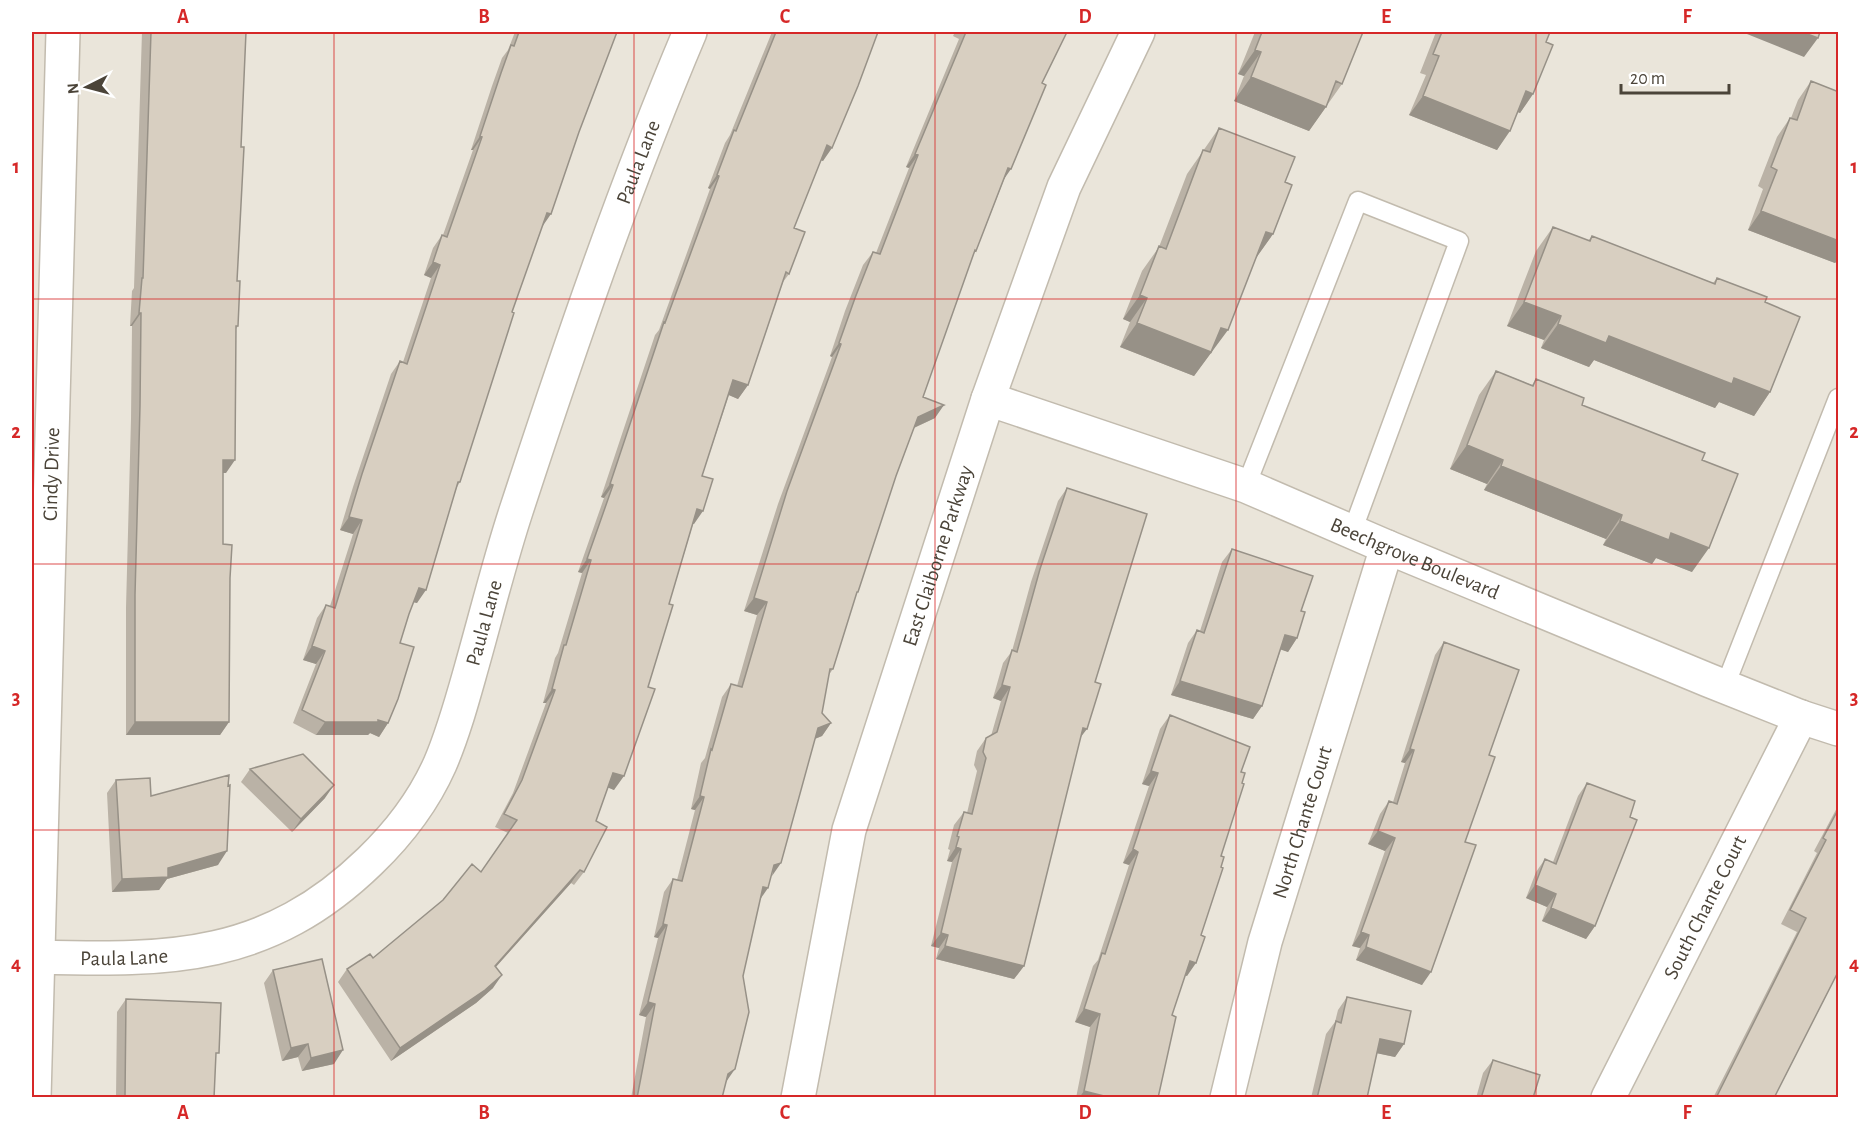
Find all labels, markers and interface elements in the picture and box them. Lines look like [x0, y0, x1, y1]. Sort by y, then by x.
text: A [177, 7, 189, 27]
text: B [478, 7, 490, 27]
text: C [780, 7, 791, 27]
text: D [1078, 7, 1092, 27]
text: E [1381, 7, 1391, 27]
text: F [1682, 7, 1692, 27]
north arrow [57, 57, 117, 117]
scale bar [1621, 57, 1729, 95]
text: 20 m [1630, 70, 1665, 88]
text: N [65, 82, 82, 95]
street label: Paula Lane [613, 117, 664, 207]
text: 1 [12, 157, 20, 177]
text: 1 [1850, 157, 1858, 177]
text: 2 [11, 422, 21, 442]
text: 2 [1849, 422, 1859, 442]
street label: Cindy Drive [40, 427, 63, 521]
street label: East Claiborne Parkway [899, 463, 977, 649]
street label: Beechgrove Boulevard [1327, 514, 1502, 603]
street label: Paula Lane [462, 578, 506, 668]
text: 3 [12, 688, 20, 708]
text: 3 [1850, 688, 1858, 708]
street label: North Chante Court [1269, 743, 1336, 901]
street label: South Chante Court [1660, 832, 1750, 983]
street label: Paula Lane [80, 945, 169, 969]
text: 4 [11, 954, 21, 974]
text: 4 [1849, 954, 1859, 974]
text: A [177, 1103, 189, 1123]
text: B [478, 1103, 490, 1123]
text: C [780, 1103, 791, 1123]
text: D [1078, 1103, 1092, 1123]
text: E [1381, 1103, 1391, 1123]
text: F [1682, 1103, 1692, 1123]

